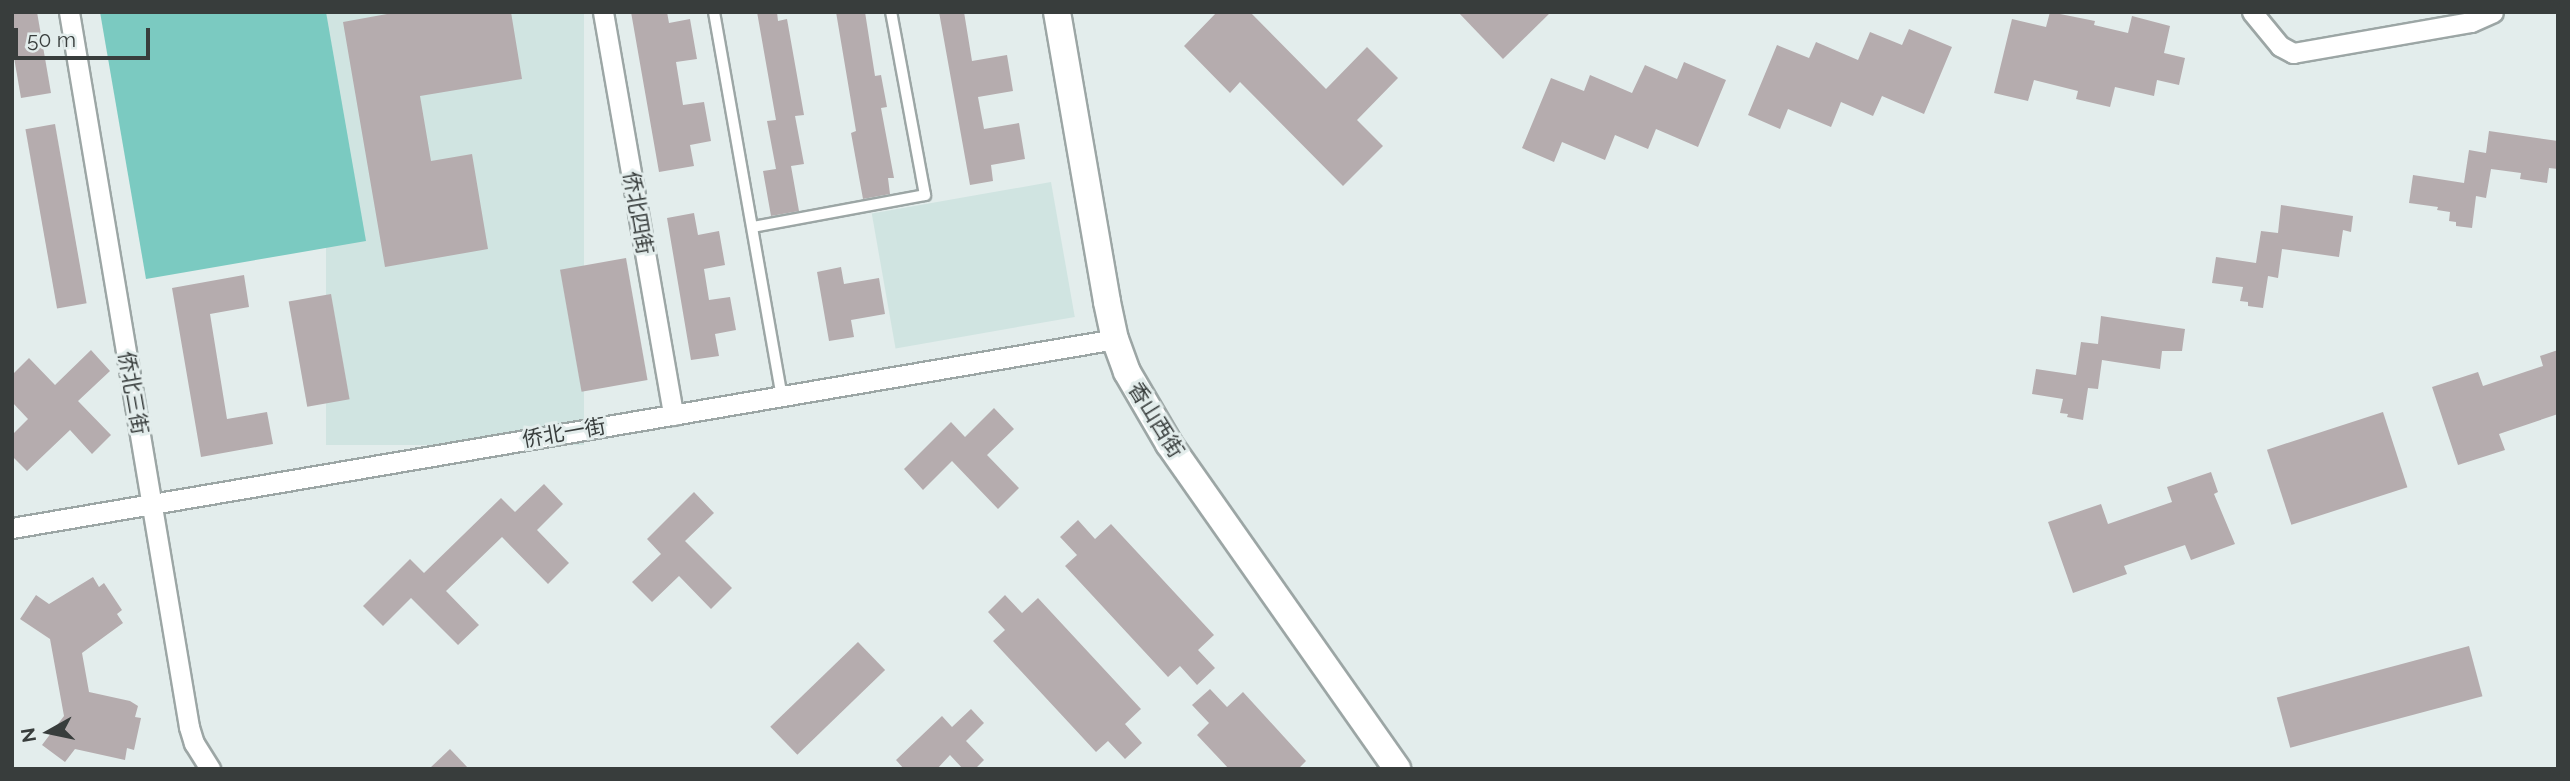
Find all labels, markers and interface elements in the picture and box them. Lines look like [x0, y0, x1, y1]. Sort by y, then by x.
scale bar [18, 14, 154, 58]
text: 50 m [27, 27, 76, 52]
street label: 侨北四街 [618, 169, 658, 257]
street label: 侨北三街 [113, 349, 153, 437]
street label: 香山西街 [1123, 378, 1189, 462]
street label: 侨北一街 [520, 413, 608, 453]
north arrow [14, 697, 84, 767]
text: N [16, 726, 40, 744]

